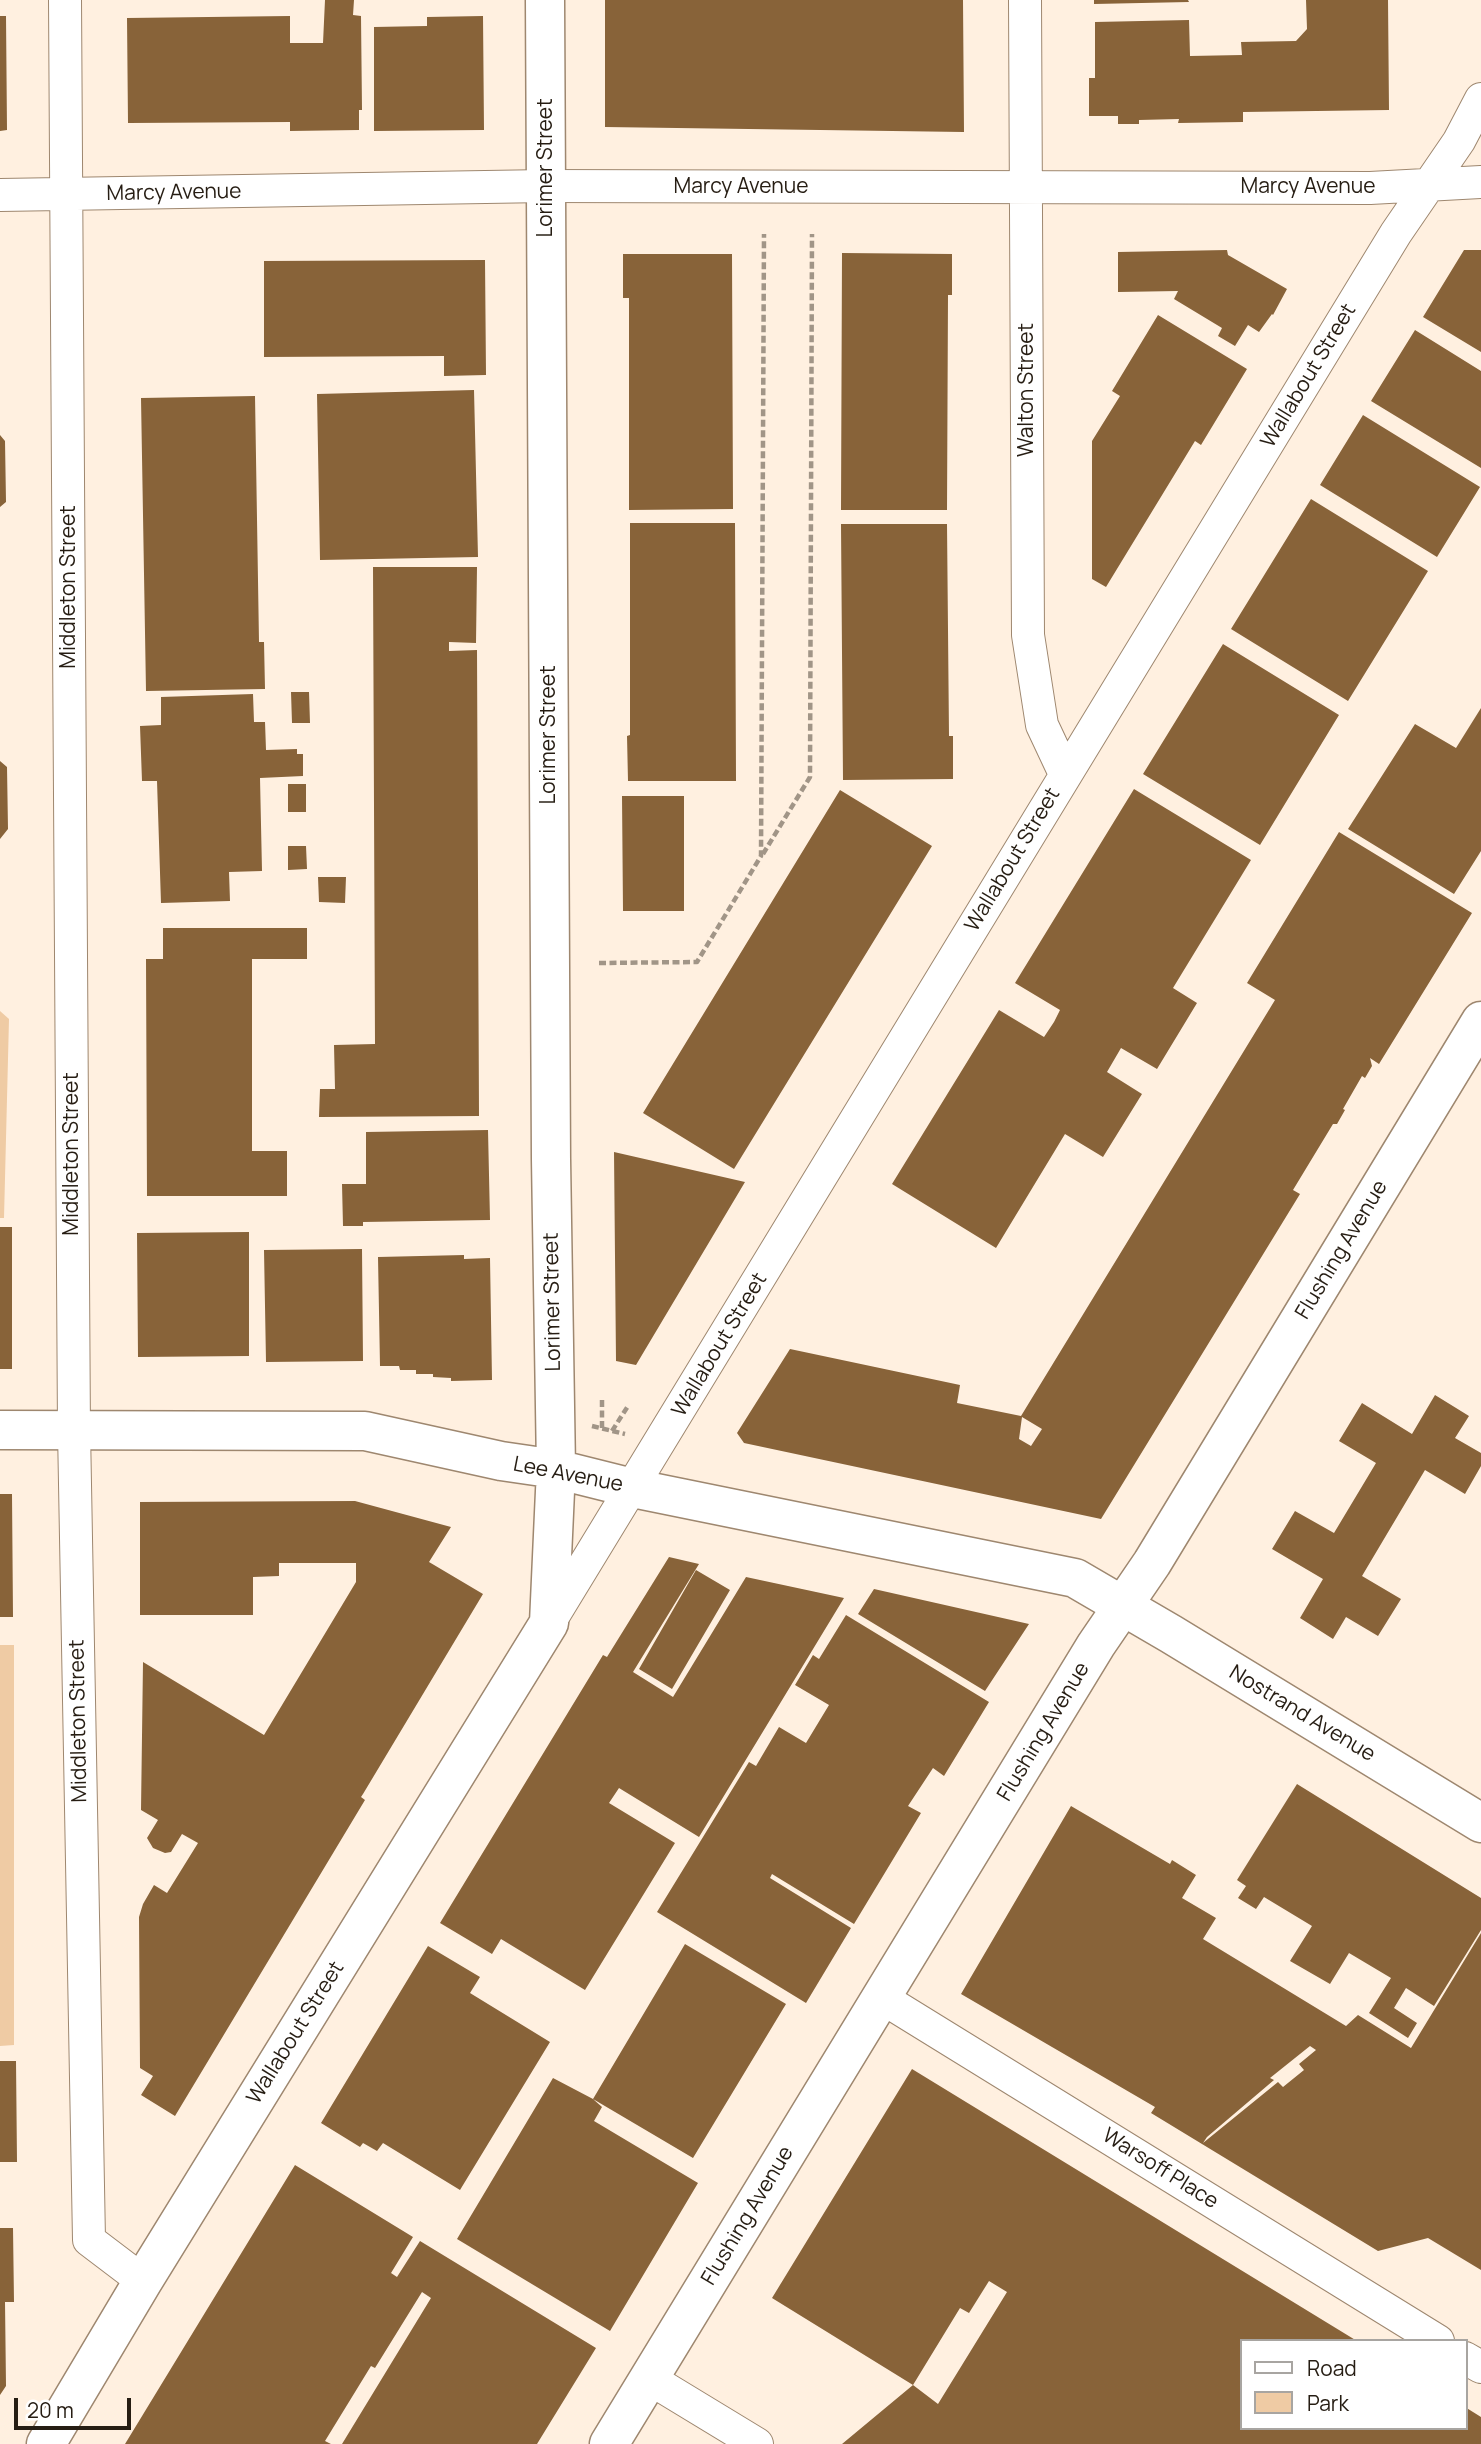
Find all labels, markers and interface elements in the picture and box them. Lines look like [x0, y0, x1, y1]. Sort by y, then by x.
street label: Lorimer Street [533, 98, 559, 238]
street label: Marcy Avenue [673, 174, 809, 200]
street label: Marcy Avenue [1240, 174, 1376, 200]
street label: Marcy Avenue [106, 179, 242, 207]
street label: Wallabout Street [1256, 299, 1362, 453]
street label: Walton Street [1014, 323, 1040, 457]
street label: Middleton Street [56, 505, 82, 669]
street label: Lorimer Street [536, 665, 562, 805]
street label: Wallabout Street [960, 783, 1066, 937]
street label: Middleton Street [59, 1072, 85, 1236]
street label: Flushing Avenue [1291, 1176, 1393, 1324]
street label: Lorimer Street [539, 1232, 567, 1372]
street label: Wallabout Street [667, 1268, 773, 1422]
street label: Lee Avenue [511, 1452, 625, 1498]
street label: Middleton Street [65, 1639, 93, 1803]
street label: Flushing Avenue [993, 1658, 1095, 1806]
street label: Nostrand Avenue [1224, 1660, 1380, 1768]
street label: Wallabout Street [242, 1957, 350, 2109]
street label: Warsoff Place [1097, 2123, 1223, 2215]
street label: Flushing Avenue [697, 2142, 799, 2290]
legend [1240, 2339, 1467, 2430]
text: Road [1307, 2354, 1357, 2382]
scale bar [18, 2384, 135, 2428]
text: Park [1307, 2389, 1349, 2417]
text: 20 m [27, 2396, 74, 2424]

